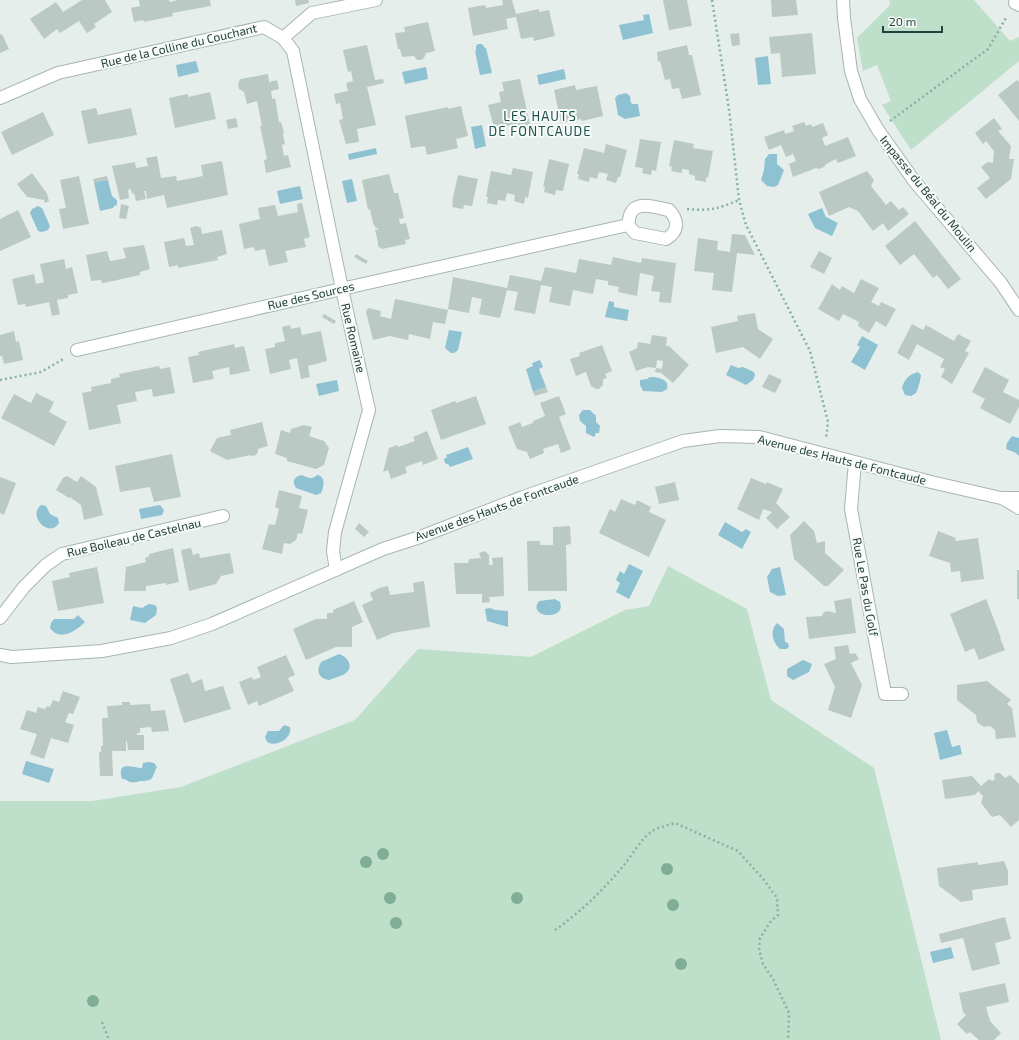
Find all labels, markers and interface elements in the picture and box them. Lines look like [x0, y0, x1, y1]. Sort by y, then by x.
scale bar [883, 8, 942, 34]
text: 20 m [889, 14, 916, 28]
street label: Rue de la Colline du Couchant [99, 20, 259, 70]
district label: LES HAUTS DE FONTCAUDE [489, 108, 591, 139]
street label: Impasse du Béal du Moulin [878, 132, 980, 254]
street label: Rue des Sources [266, 278, 356, 312]
street label: Rue Romaine [339, 302, 369, 374]
street label: Avenue des Hauts de Fontcaude [757, 431, 928, 487]
street label: Avenue des Hauts de Fontcaude [413, 471, 580, 543]
street label: Rue Boileau de Castelnau [65, 515, 202, 559]
street label: Rue Le Pas du Golf [850, 536, 882, 638]

